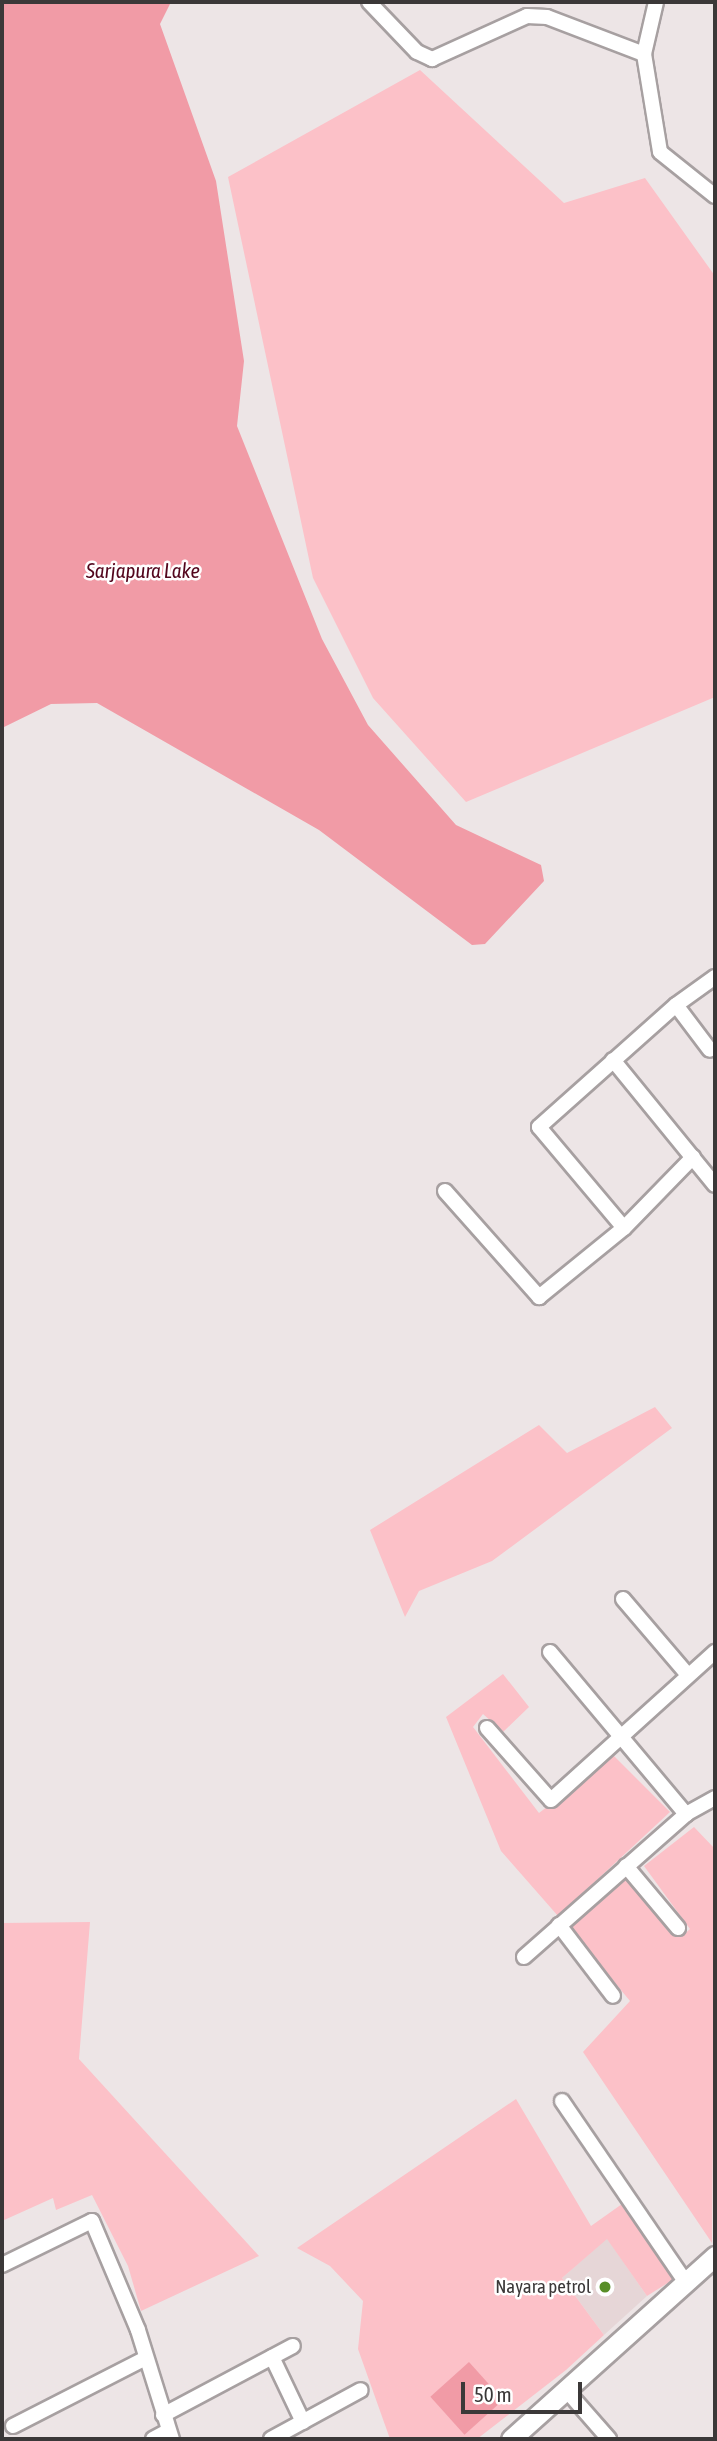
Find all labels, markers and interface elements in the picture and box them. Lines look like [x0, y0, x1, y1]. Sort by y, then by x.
water label: Sarjapura Lake [86, 557, 200, 583]
place label: Nayara petrol [495, 2276, 591, 2298]
marker: Nayara petrol [597, 2279, 613, 2295]
scale bar [465, 2368, 586, 2412]
text: 50 m [474, 2382, 512, 2406]

